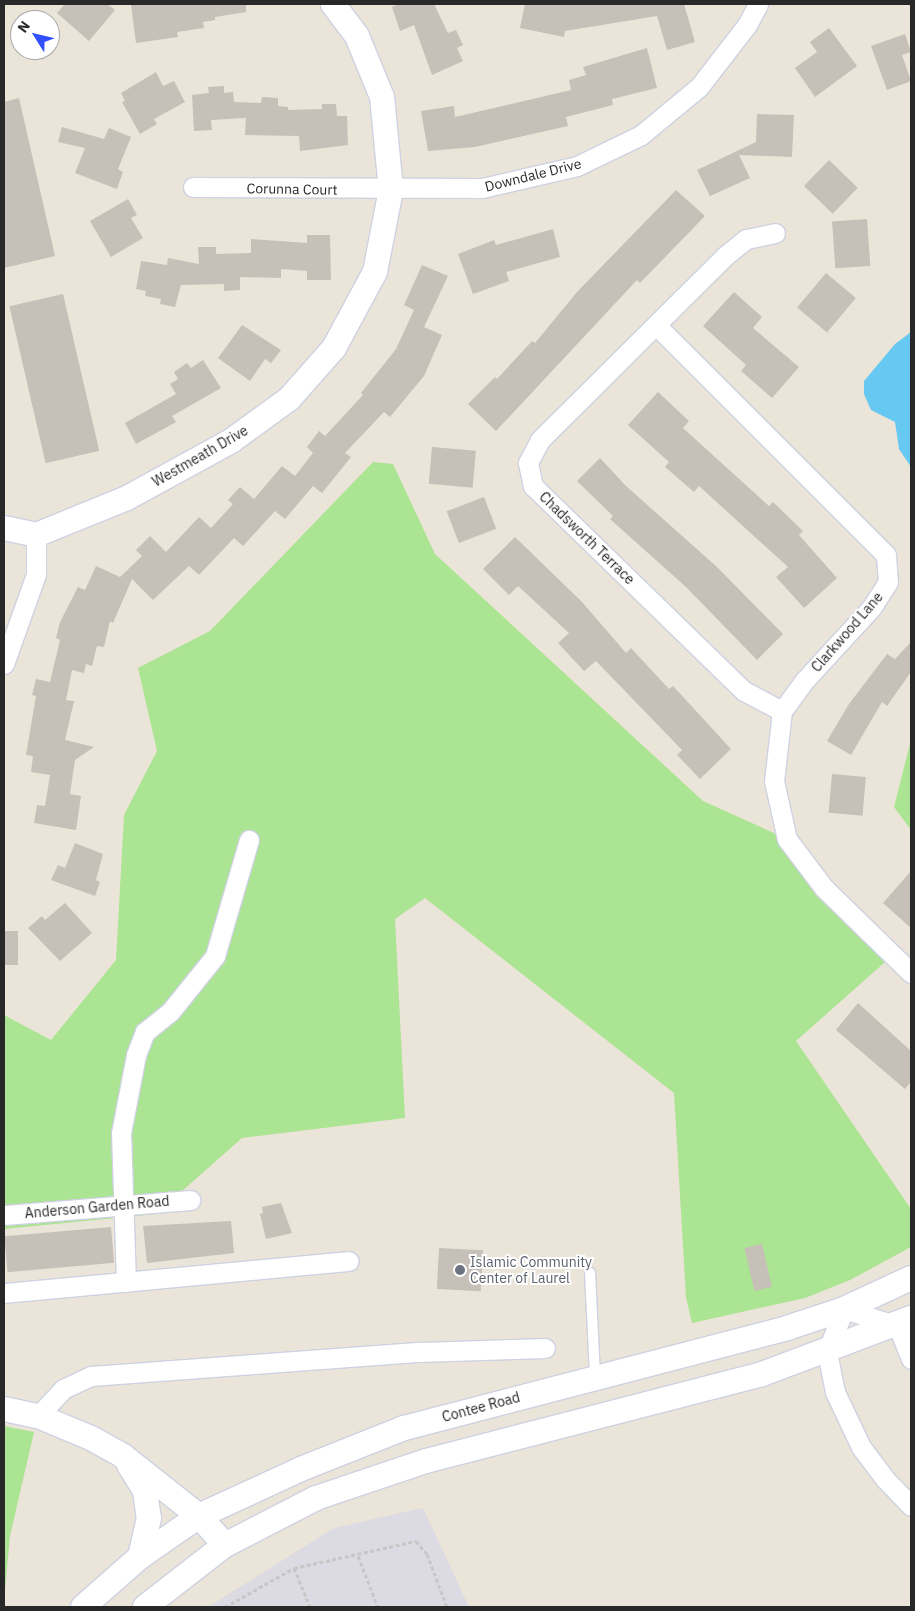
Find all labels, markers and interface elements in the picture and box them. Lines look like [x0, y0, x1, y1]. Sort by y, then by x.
north arrow [10, 10, 60, 60]
text: N [13, 17, 34, 36]
street label: Downdale Drive [483, 155, 583, 195]
street label: Corunna Court [246, 180, 338, 198]
street label: Westmeath Drive [149, 422, 251, 490]
street label: Chadsworth Terrace [536, 488, 638, 588]
street label: Clarkwood Lane [808, 589, 886, 675]
street label: Anderson Garden Road [24, 1192, 170, 1222]
place label: Islamic Community Center of Laurel [470, 1254, 592, 1286]
marker: Islamic Community Center of Laurel [454, 1264, 466, 1276]
street label: Contee Road [440, 1389, 522, 1425]

